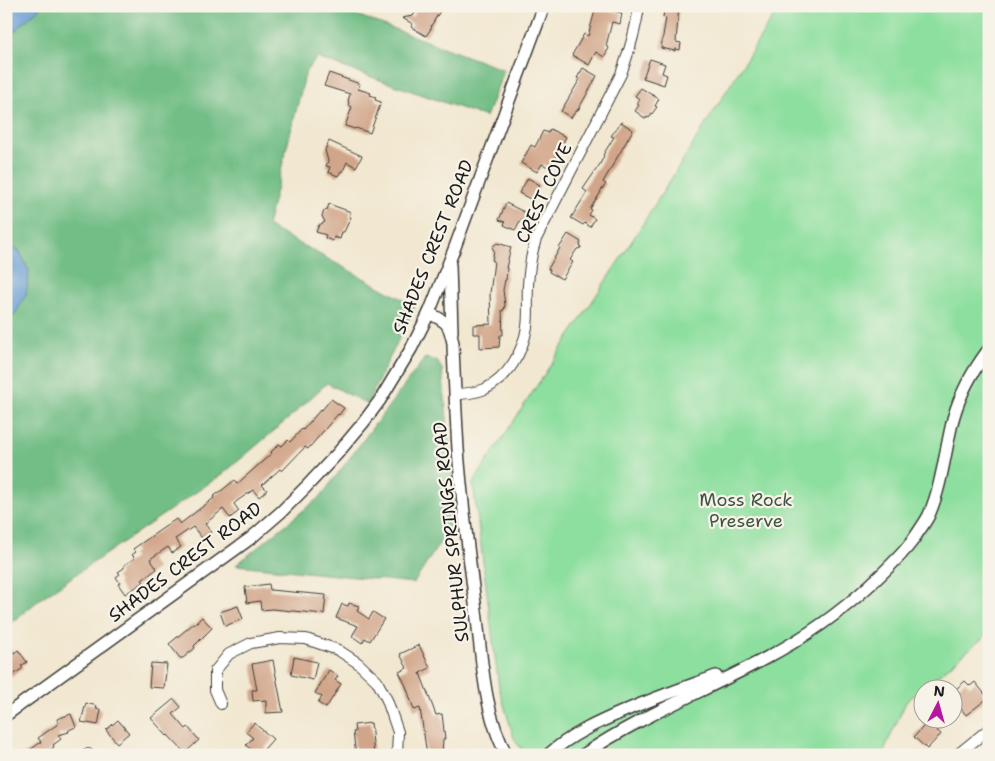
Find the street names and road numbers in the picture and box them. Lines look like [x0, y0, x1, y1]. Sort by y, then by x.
street label: CREST COVE [510, 139, 578, 247]
street label: SHADES CREST ROAD [387, 156, 479, 338]
street label: SULPHUR SPRINGS ROAD [427, 420, 475, 643]
street label: SHADES CREST ROAD [103, 496, 267, 628]

